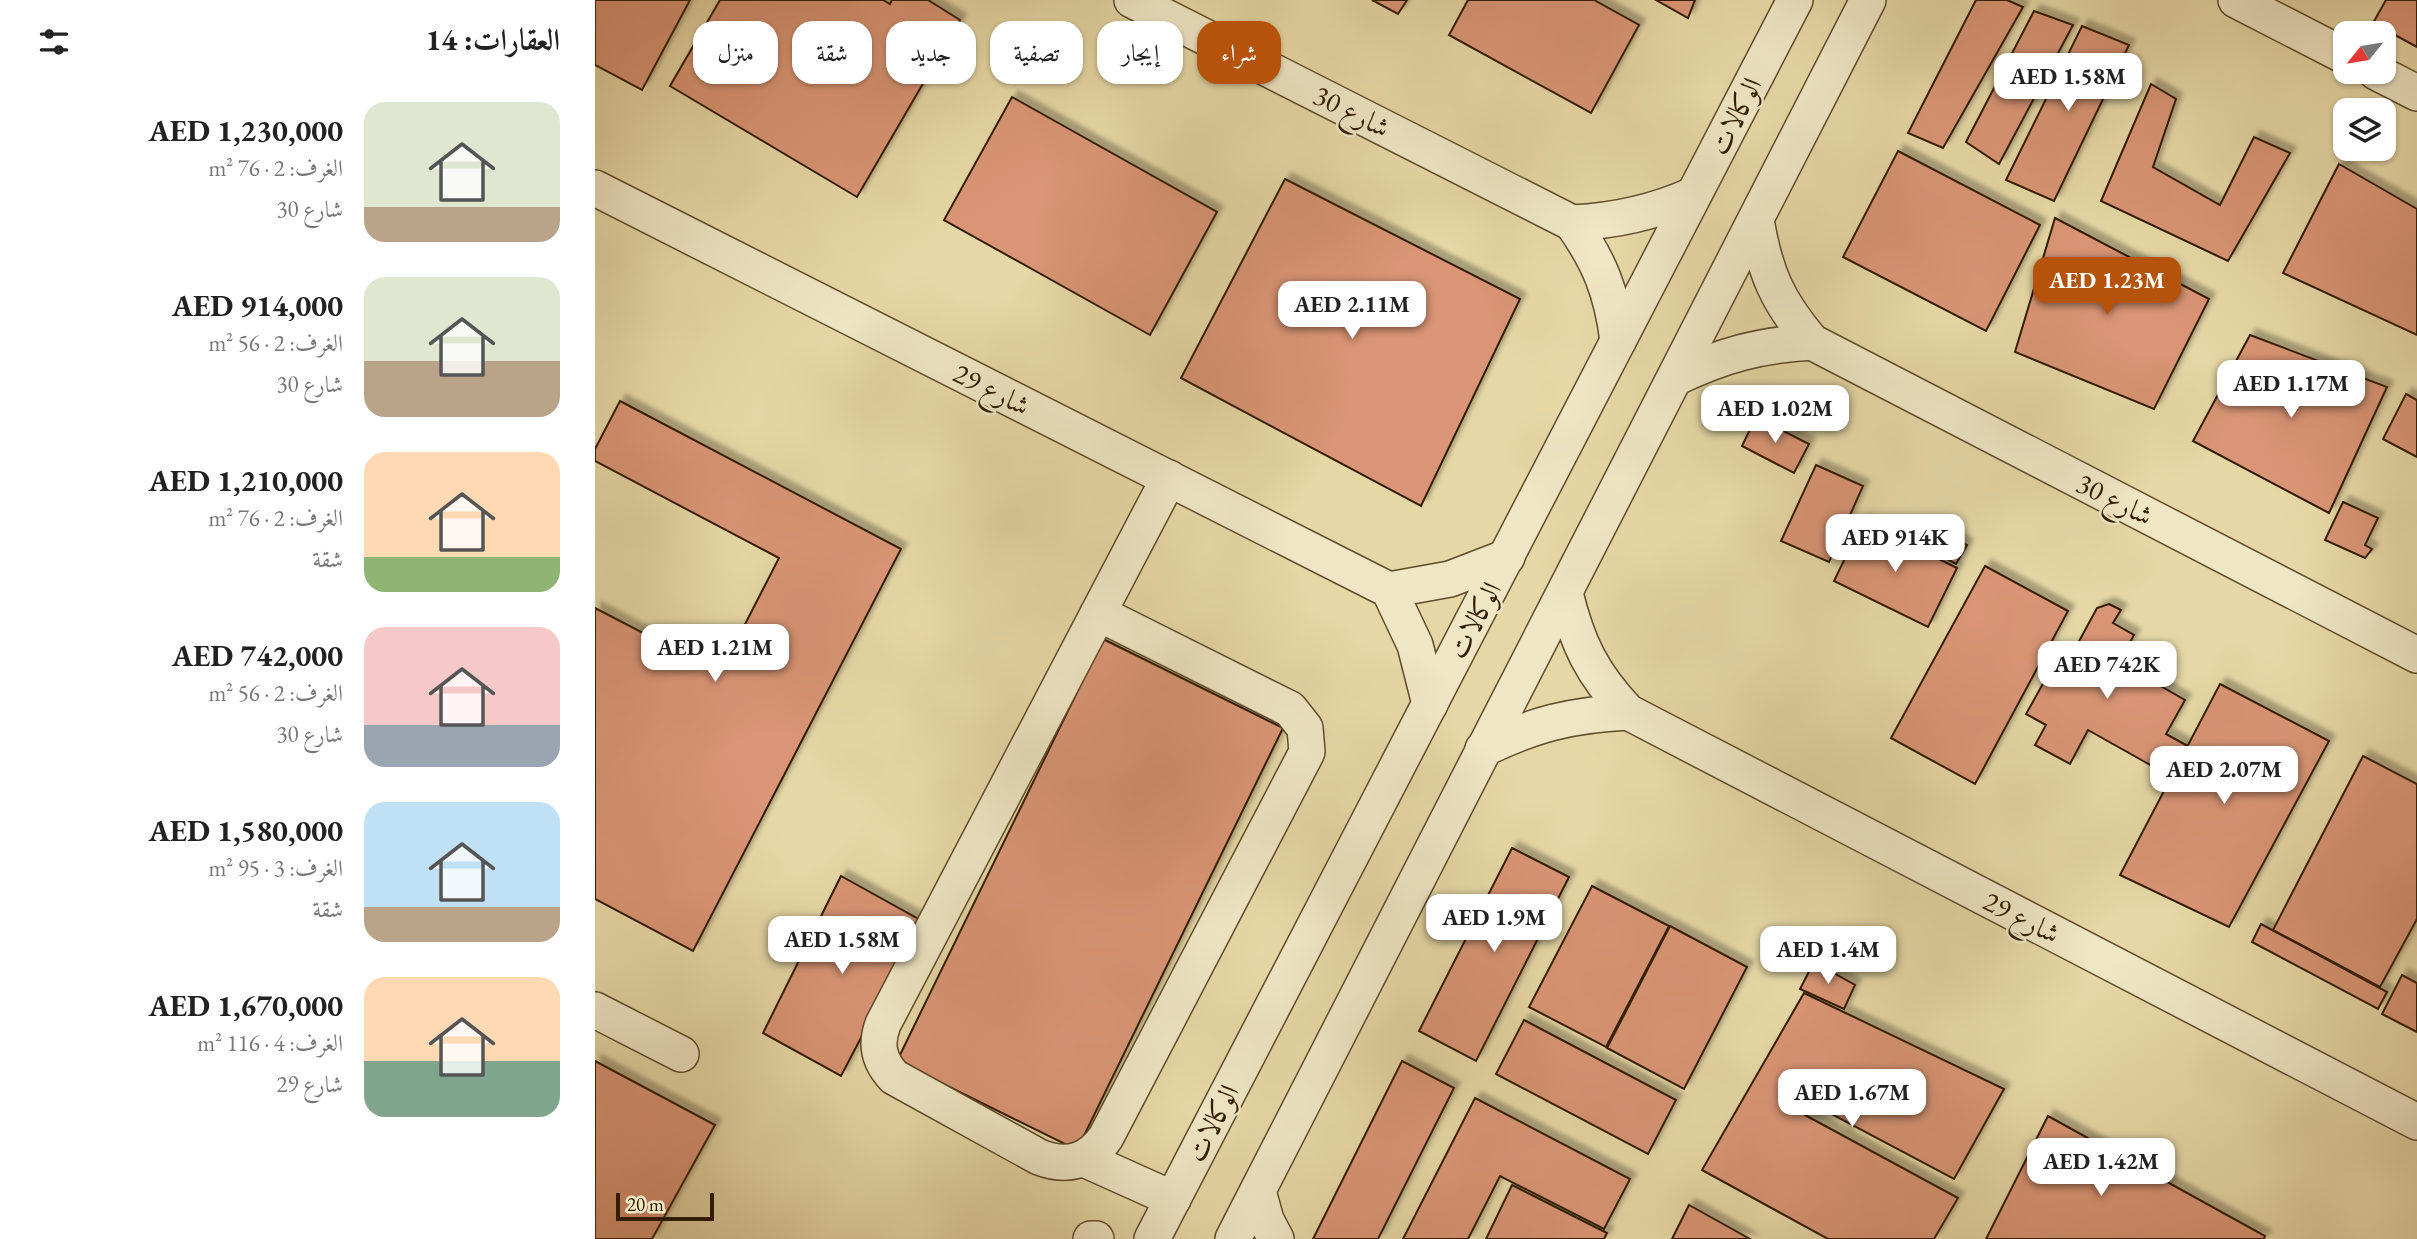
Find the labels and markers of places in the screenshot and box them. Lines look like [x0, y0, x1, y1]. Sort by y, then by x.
pin: AED 1.58M [1988, 54, 2148, 113]
pin: AED 1.23M [2027, 258, 2187, 317]
pin: AED 2.11M [1272, 282, 1432, 341]
pin: AED 1.17M [2211, 360, 2371, 420]
pin: AED 1.02M [1695, 386, 1855, 445]
pin: AED 914K [1823, 514, 1967, 574]
pin: AED 1.21M [635, 624, 795, 684]
pin: AED 742K [2035, 642, 2179, 701]
pin: AED 2.07M [2144, 746, 2304, 806]
pin: AED 1.9M [1422, 894, 1566, 954]
pin: AED 1.58M [762, 916, 922, 976]
pin: AED 1.4M [1756, 926, 1900, 986]
pin: AED 1.67M [1772, 1070, 1932, 1129]
pin: AED 1.42M [2021, 1138, 2181, 1198]

